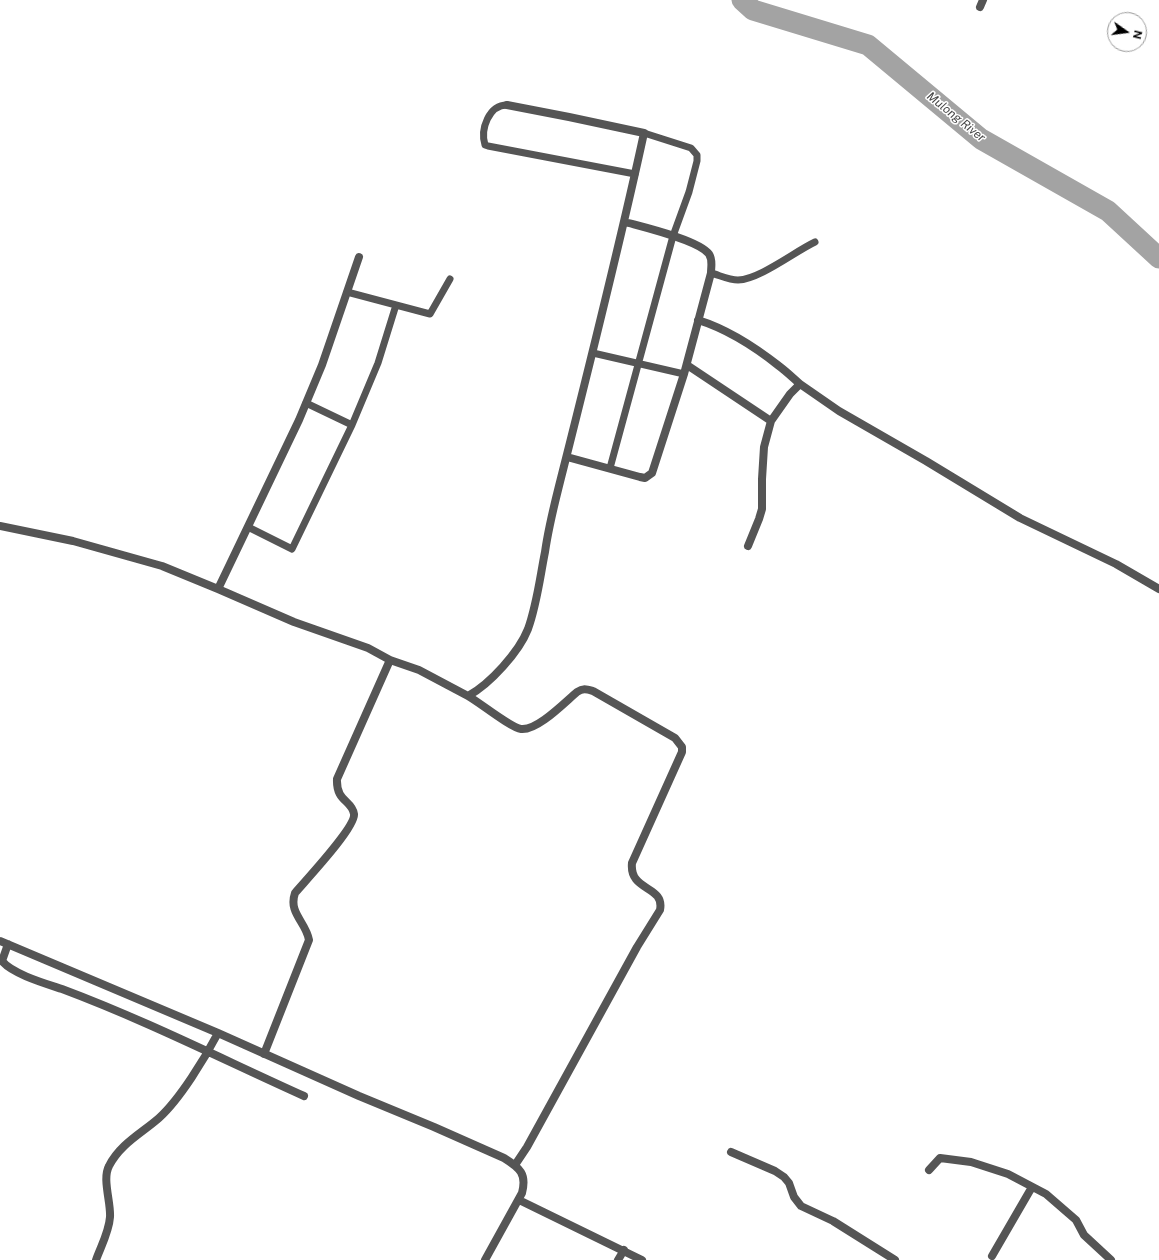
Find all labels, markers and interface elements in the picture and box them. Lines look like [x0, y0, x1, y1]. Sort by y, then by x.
north arrow [1107, 12, 1147, 52]
text: N [1131, 29, 1145, 40]
water label: Mulong River [924, 89, 988, 145]

